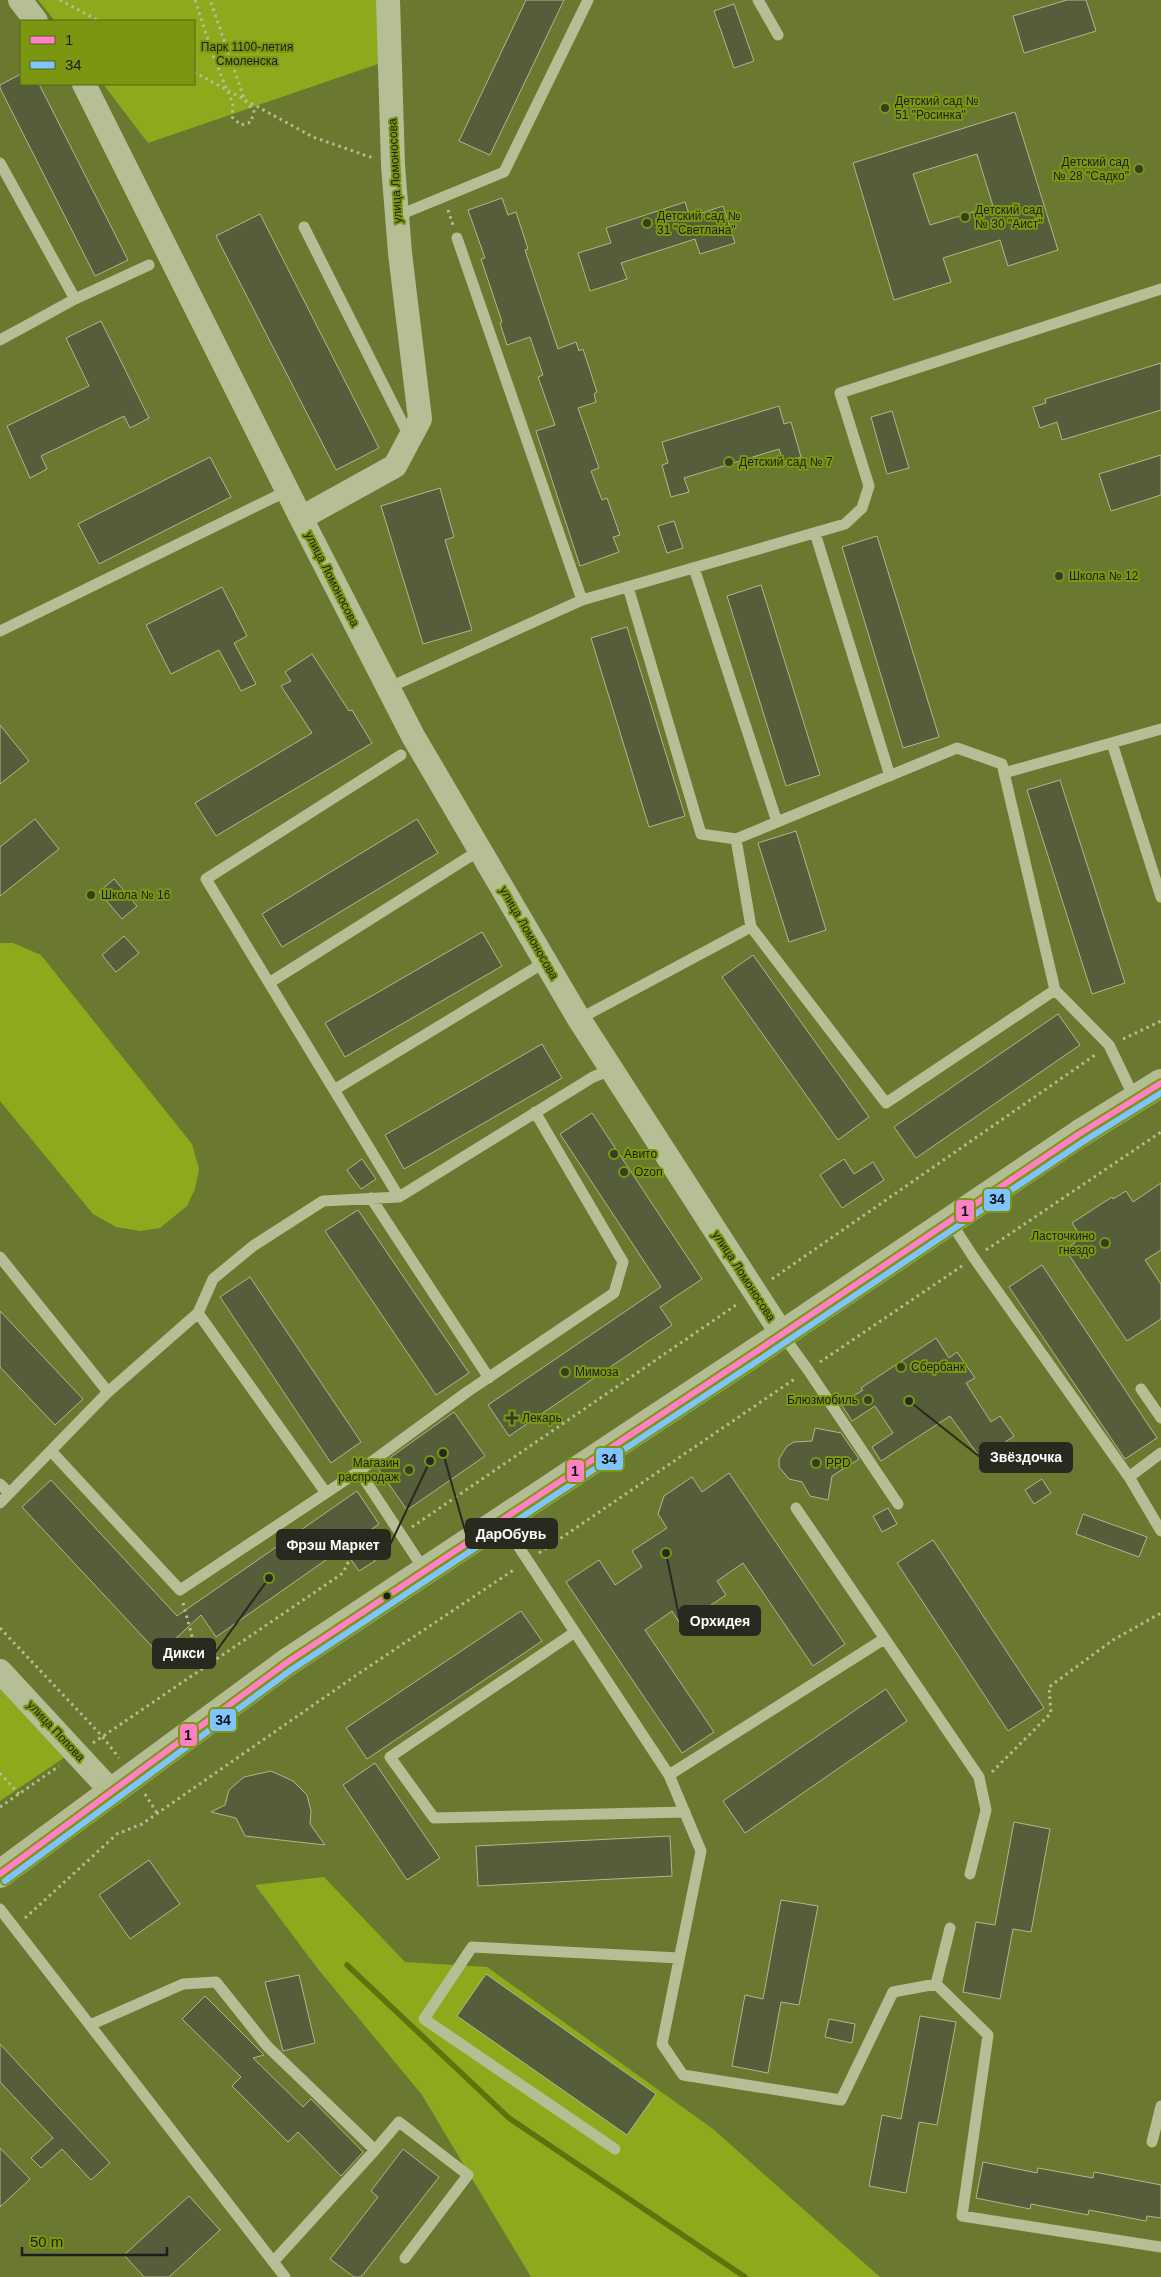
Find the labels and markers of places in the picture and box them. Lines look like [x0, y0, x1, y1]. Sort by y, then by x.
place label: Детский сад № 51 "Росинка" [895, 94, 979, 122]
marker: Детский сад № 51 "Росинка" [879, 102, 891, 114]
place label: Детский сад № 28 "Садко" [1053, 155, 1129, 183]
marker: Детский сад № 28 "Садко" [1133, 163, 1145, 175]
place label: Детский сад № 30 "Аист" [975, 203, 1043, 231]
place label: Детский сад № 31 "Светлана" [657, 209, 741, 237]
marker: Детский сад № 30 "Аист" [959, 211, 971, 223]
marker: Детский сад № 31 "Светлана" [641, 217, 653, 229]
place label: Детский сад № 7 [739, 455, 833, 469]
marker: Детский сад № 7 [723, 456, 735, 468]
place label: Школа № 12 [1069, 569, 1139, 583]
marker: Школа № 12 [1053, 570, 1065, 582]
place label: Школа № 16 [101, 888, 171, 902]
marker: Школа № 16 [85, 889, 97, 901]
place label: Авито [624, 1147, 657, 1161]
marker: Авито [608, 1148, 620, 1160]
place label: Ozon [634, 1165, 663, 1179]
marker: Ozon [618, 1166, 630, 1178]
place label: Ласточкино гнездо [1031, 1229, 1095, 1257]
marker: Ласточкино гнездо [1099, 1237, 1111, 1249]
place label: Сбербанк [911, 1360, 966, 1374]
marker: Сбербанк [895, 1361, 907, 1373]
place label: Мимоза [575, 1365, 619, 1379]
marker: Мимоза [559, 1366, 571, 1378]
place label: Блюзмобиль [787, 1393, 858, 1407]
marker: Блюзмобиль [862, 1394, 874, 1406]
place label: Лекарь [522, 1411, 562, 1425]
marker: Лекарь [506, 1412, 518, 1424]
callout: Звёздочка [980, 1443, 1072, 1472]
place label: Магазин распродаж [338, 1456, 399, 1484]
place label: PPD [826, 1456, 851, 1470]
marker: PPD [810, 1457, 822, 1469]
marker: Магазин распродаж [403, 1464, 415, 1476]
callout: ДарОбувь [466, 1519, 557, 1548]
callout: Фрэш Маркет [277, 1530, 390, 1559]
unlabelled marker [382, 1591, 392, 1601]
callout: Орхидея [680, 1606, 760, 1635]
callout: Дикси [153, 1639, 215, 1668]

